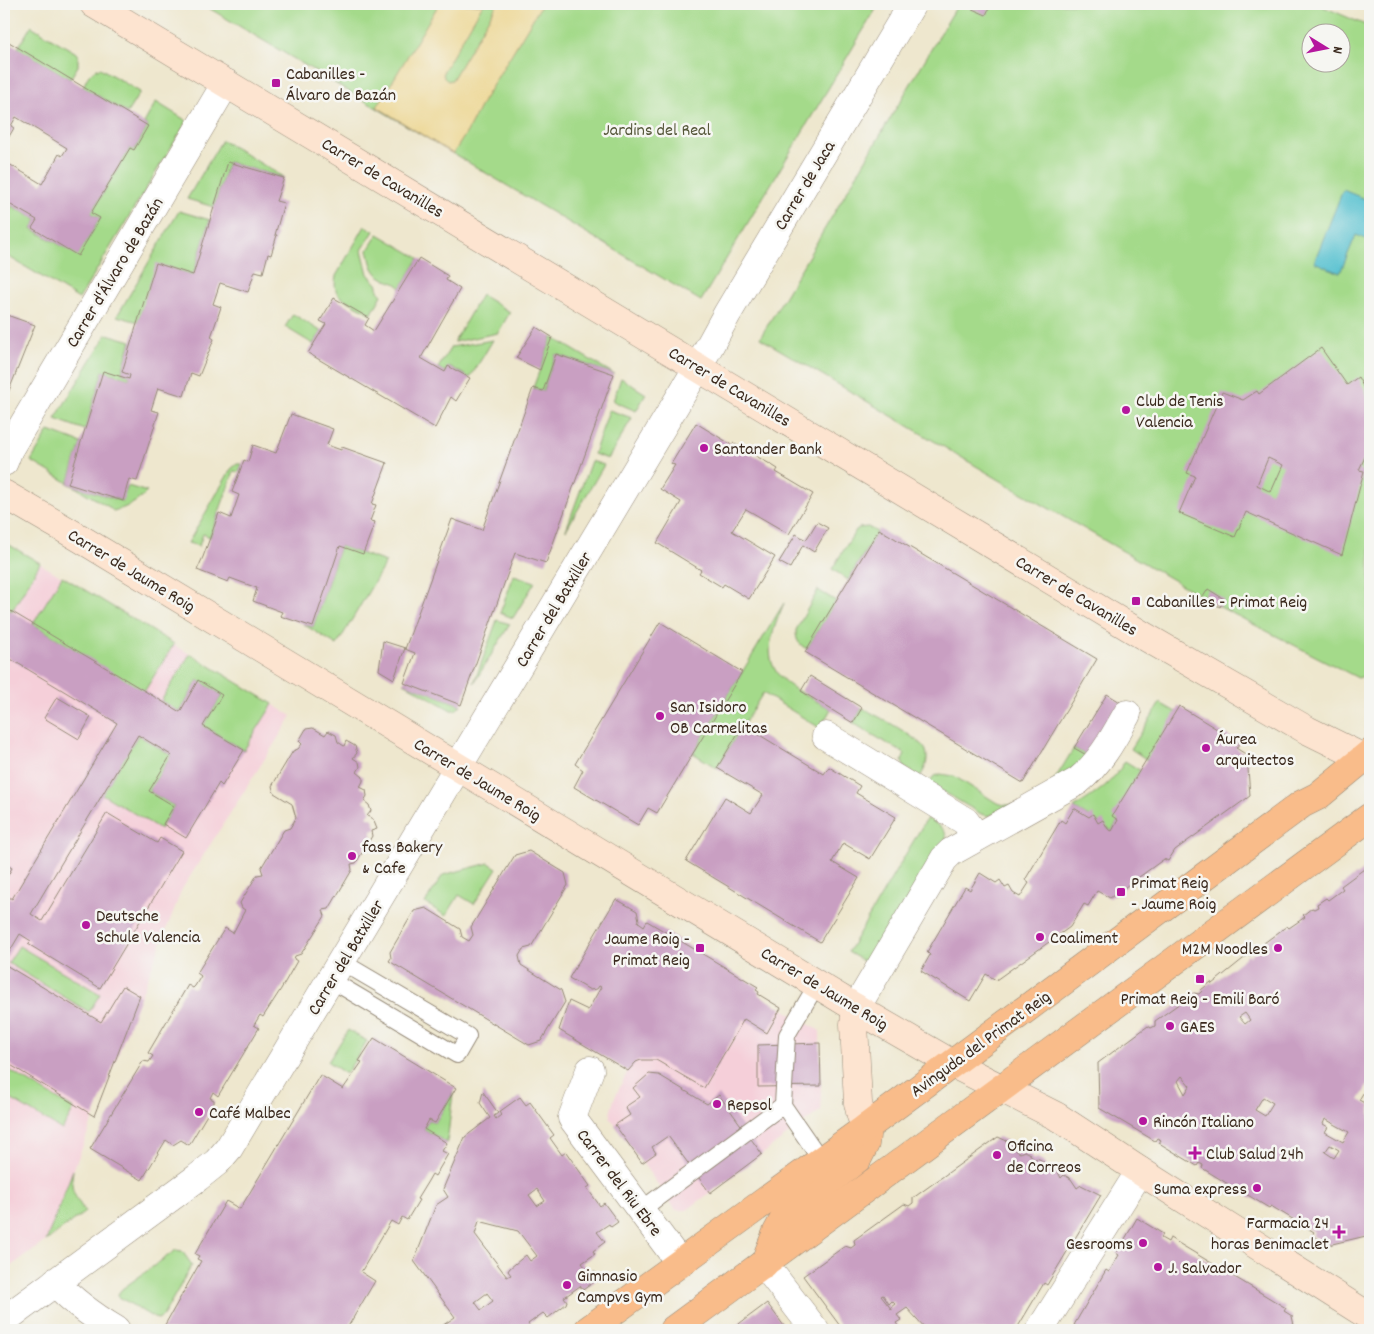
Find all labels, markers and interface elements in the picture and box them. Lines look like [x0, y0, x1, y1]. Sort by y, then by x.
north arrow [1302, 22, 1352, 72]
text: N [1326, 45, 1347, 55]
place label: Cabanilles - Álvaro de Bazán [286, 63, 396, 109]
marker: Cabanilles - Álvaro de Bazán [270, 77, 282, 89]
park label: Jardins del Real [603, 119, 712, 144]
street label: Carrer de Cavanilles [316, 133, 448, 226]
street label: Carrer de Jaca [770, 136, 843, 236]
street label: Carrer d'Álvaro de Bazán [61, 193, 171, 353]
street label: Carrer de Cavanilles [663, 342, 795, 435]
place label: Club de Tenis Valencia [1136, 390, 1224, 436]
marker: Club de Tenis Valencia [1120, 404, 1132, 416]
place label: Santander Bank [714, 438, 822, 463]
marker: Santander Bank [698, 442, 710, 454]
street label: Carrer de Jaume Roig [62, 524, 199, 620]
street label: Carrer del Batxiller [511, 547, 600, 673]
street label: Carrer de Cavanilles [1010, 551, 1142, 644]
place label: Cabanilles - Primat Reig [1146, 591, 1307, 616]
marker: Cabanilles - Primat Reig [1130, 595, 1142, 607]
place label: San Isidoro OB Carmelitas [670, 696, 768, 742]
marker: San Isidoro OB Carmelitas [654, 710, 666, 722]
place label: Áurea arquitectos [1216, 728, 1294, 774]
street label: Carrer de Jaume Roig [408, 733, 545, 829]
marker: Áurea arquitectos [1200, 742, 1212, 754]
place label: fass Bakery & Cafe [362, 836, 443, 882]
marker: fass Bakery & Cafe [346, 850, 358, 862]
place label: Primat Reig - Jaume Roig [1131, 872, 1217, 918]
marker: Primat Reig - Jaume Roig [1115, 886, 1127, 898]
street label: Carrer del Batxiller [303, 895, 392, 1021]
place label: Deutsche Schule Valencia [96, 905, 201, 951]
marker: Deutsche Schule Valencia [80, 919, 92, 931]
place label: Coaliment [1050, 927, 1119, 952]
place label: Jaume Roig - Primat Reig [605, 928, 690, 974]
marker: Coaliment [1034, 931, 1046, 943]
place label: M2M Noodles [1182, 938, 1268, 963]
marker: Jaume Roig - Primat Reig [694, 942, 706, 954]
street label: Carrer de Jaume Roig [755, 942, 892, 1038]
marker: M2M Noodles [1272, 942, 1284, 954]
marker: Primat Reig - Emili Baró [1194, 973, 1206, 985]
street label: Avinguda del Primat Reig [906, 985, 1057, 1104]
place label: Primat Reig - Emili Baró [1120, 988, 1280, 1013]
place label: GAES [1180, 1016, 1215, 1041]
marker: GAES [1164, 1020, 1176, 1032]
place label: Repsol [727, 1094, 773, 1119]
marker: Repsol [711, 1098, 723, 1110]
place label: Café Malbec [209, 1102, 291, 1127]
marker: Café Malbec [193, 1106, 205, 1118]
place label: Rincón Italiano [1153, 1111, 1254, 1136]
marker: Rincón Italiano [1137, 1115, 1149, 1127]
street label: Carrer del Riu Ebre [569, 1125, 667, 1242]
place label: Oficina de Correos [1007, 1135, 1081, 1181]
place label: Club Salud 24h [1206, 1143, 1303, 1168]
marker: Club Salud 24h [1188, 1146, 1202, 1160]
marker: Oficina de Correos [991, 1149, 1003, 1161]
place label: Suma express [1154, 1178, 1247, 1203]
marker: Suma express [1251, 1182, 1263, 1194]
place label: Farmacia 24 horas Benimaclet [1211, 1212, 1329, 1258]
marker: Farmacia 24 horas Benimaclet [1333, 1226, 1345, 1238]
place label: Gesrooms [1066, 1233, 1133, 1258]
marker: Gesrooms [1137, 1237, 1149, 1249]
place label: J. Salvador [1168, 1257, 1242, 1282]
marker: J. Salvador [1152, 1261, 1164, 1273]
place label: Gimnasio Campvs Gym [577, 1265, 663, 1311]
marker: Gimnasio Campvs Gym [561, 1279, 573, 1291]

